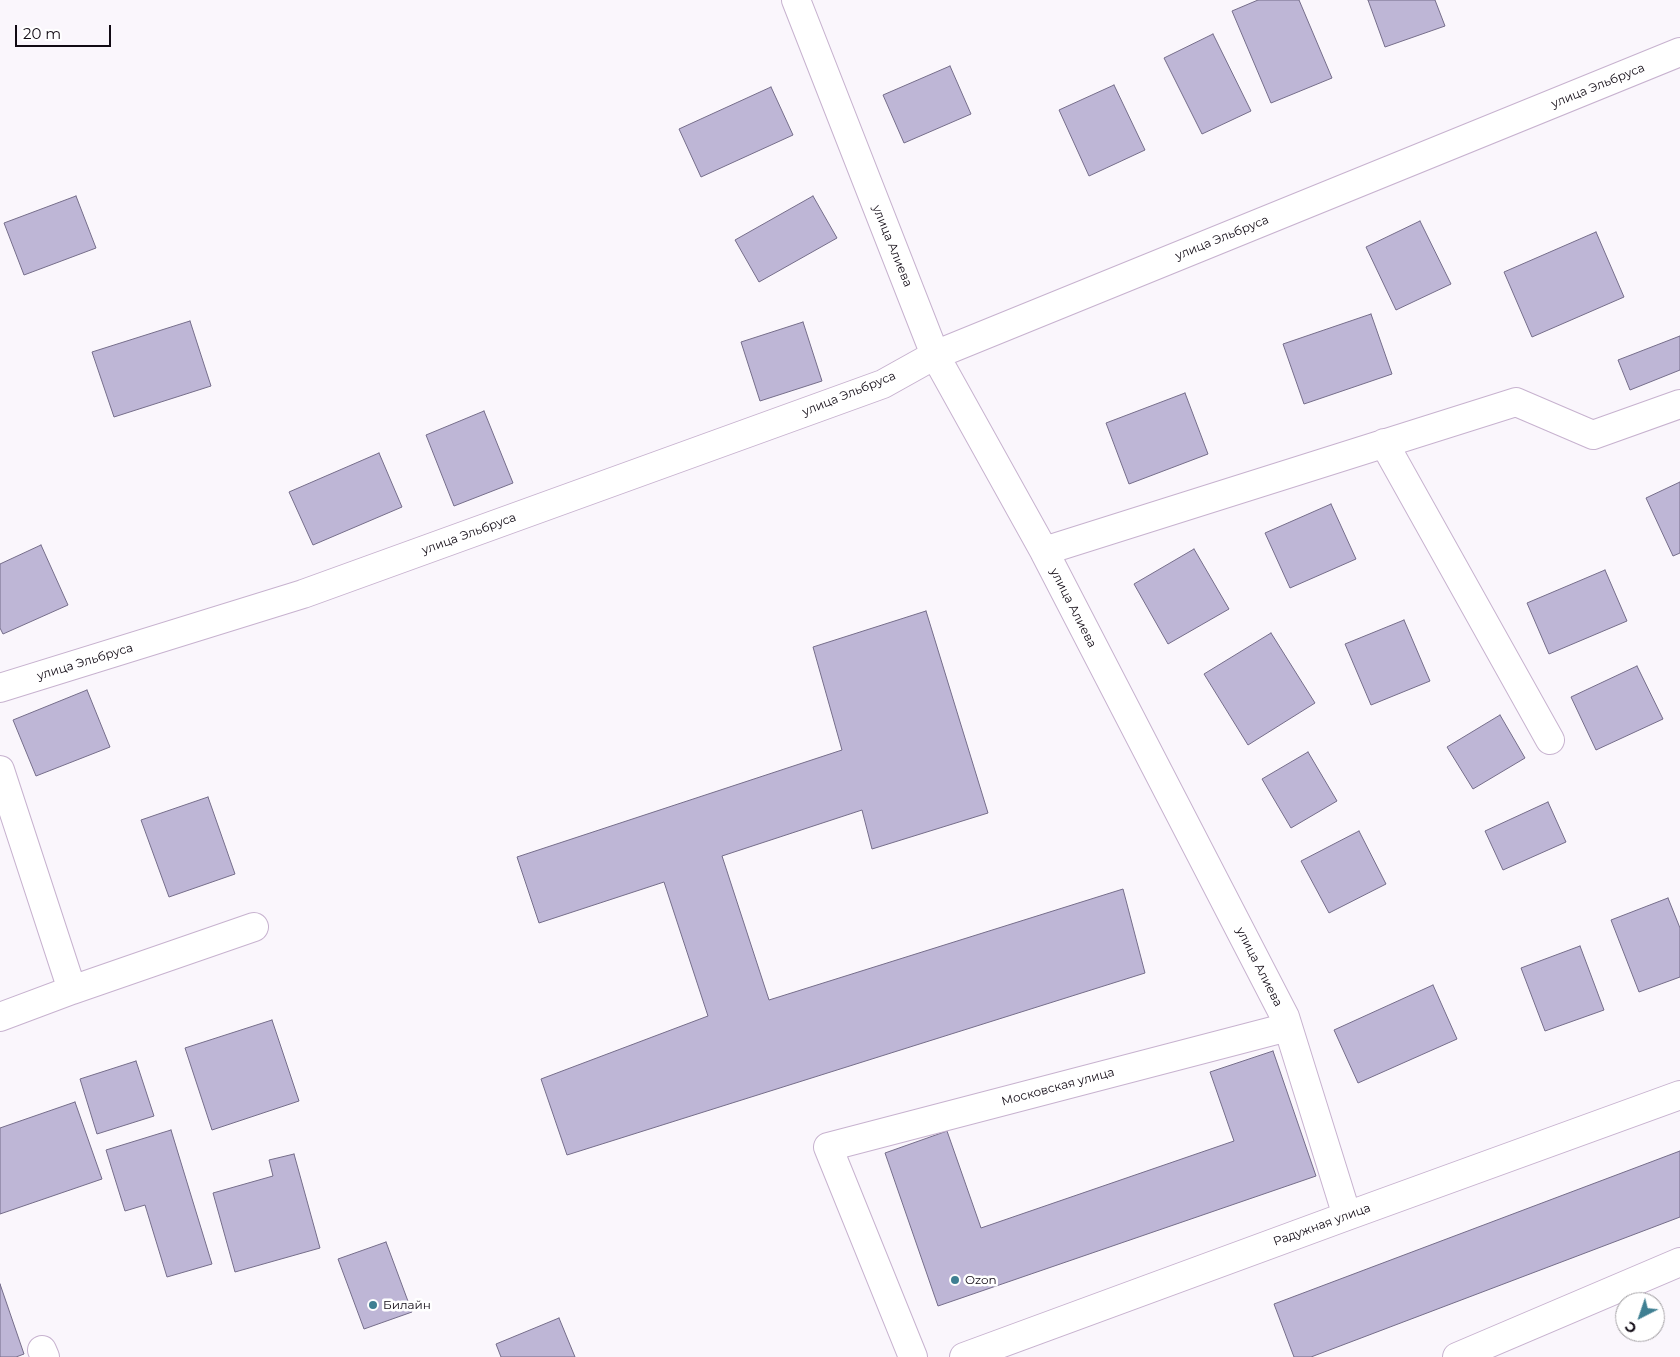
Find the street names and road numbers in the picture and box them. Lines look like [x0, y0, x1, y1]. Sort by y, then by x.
street label: улица Эльбруса [1549, 61, 1647, 111]
street label: улица Алиева [869, 203, 915, 289]
street label: улица Эльбруса [1173, 213, 1271, 263]
street label: улица Эльбруса [800, 369, 898, 419]
street label: улица Эльбруса [420, 510, 518, 558]
street label: улица Алиева [1047, 566, 1099, 650]
street label: улица Эльбруса [35, 641, 135, 683]
street label: улица Алиева [1233, 925, 1285, 1009]
street label: Московская улица [1000, 1065, 1116, 1109]
street label: Радужная улица [1271, 1201, 1373, 1249]

